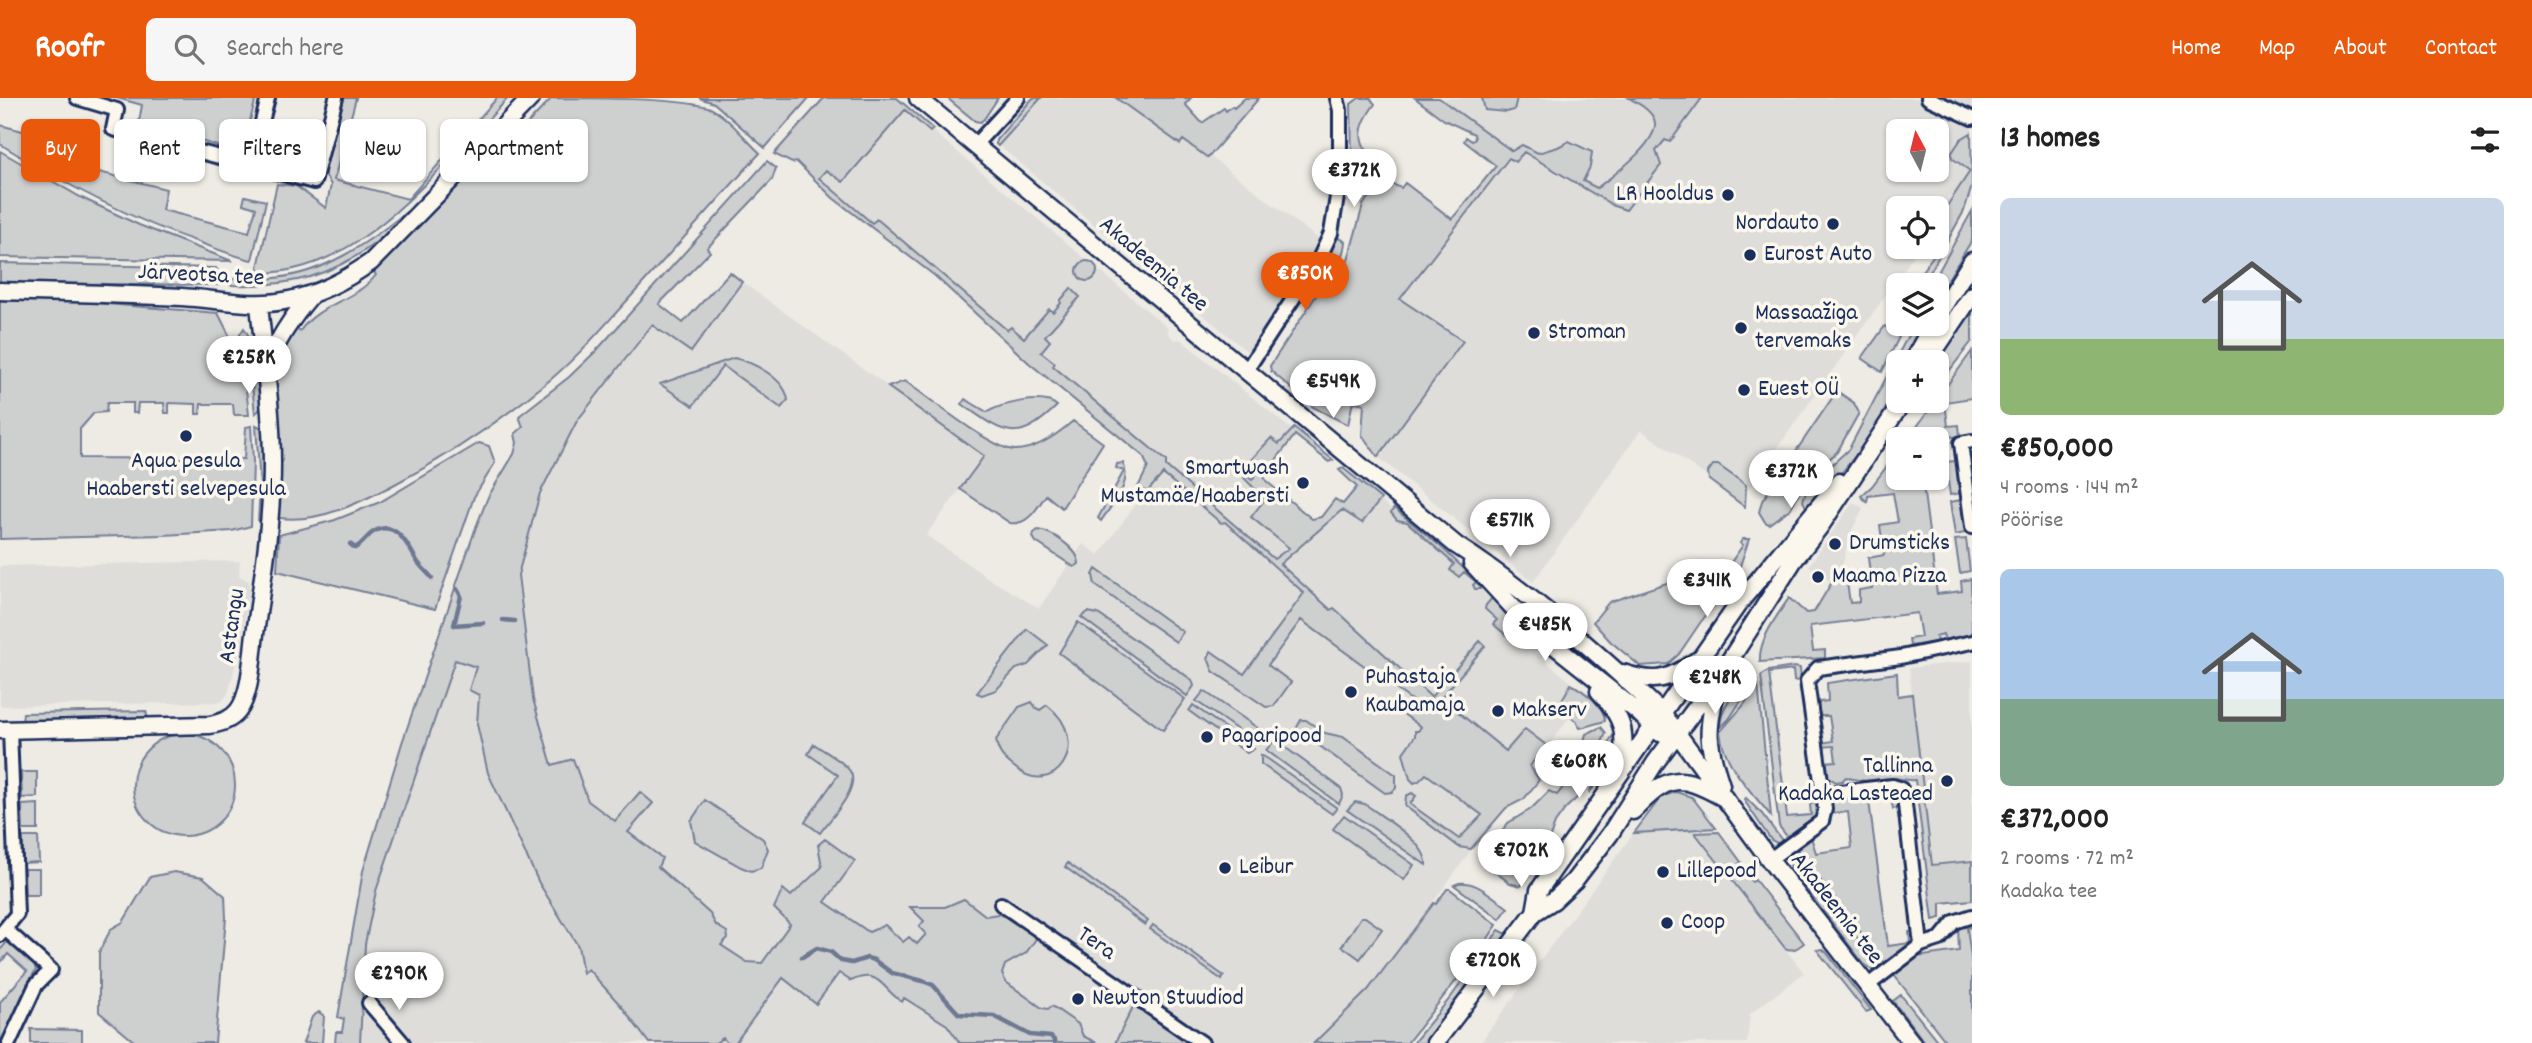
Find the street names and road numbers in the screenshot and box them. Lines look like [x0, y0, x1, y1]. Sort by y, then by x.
street label: Akadeemia tee [1091, 209, 1215, 321]
street label: Järveotsa tee [137, 256, 265, 296]
street label: Astangu [211, 586, 255, 666]
street label: Akadeemia tee [1781, 846, 1891, 972]
street label: Tera [1070, 919, 1123, 970]

